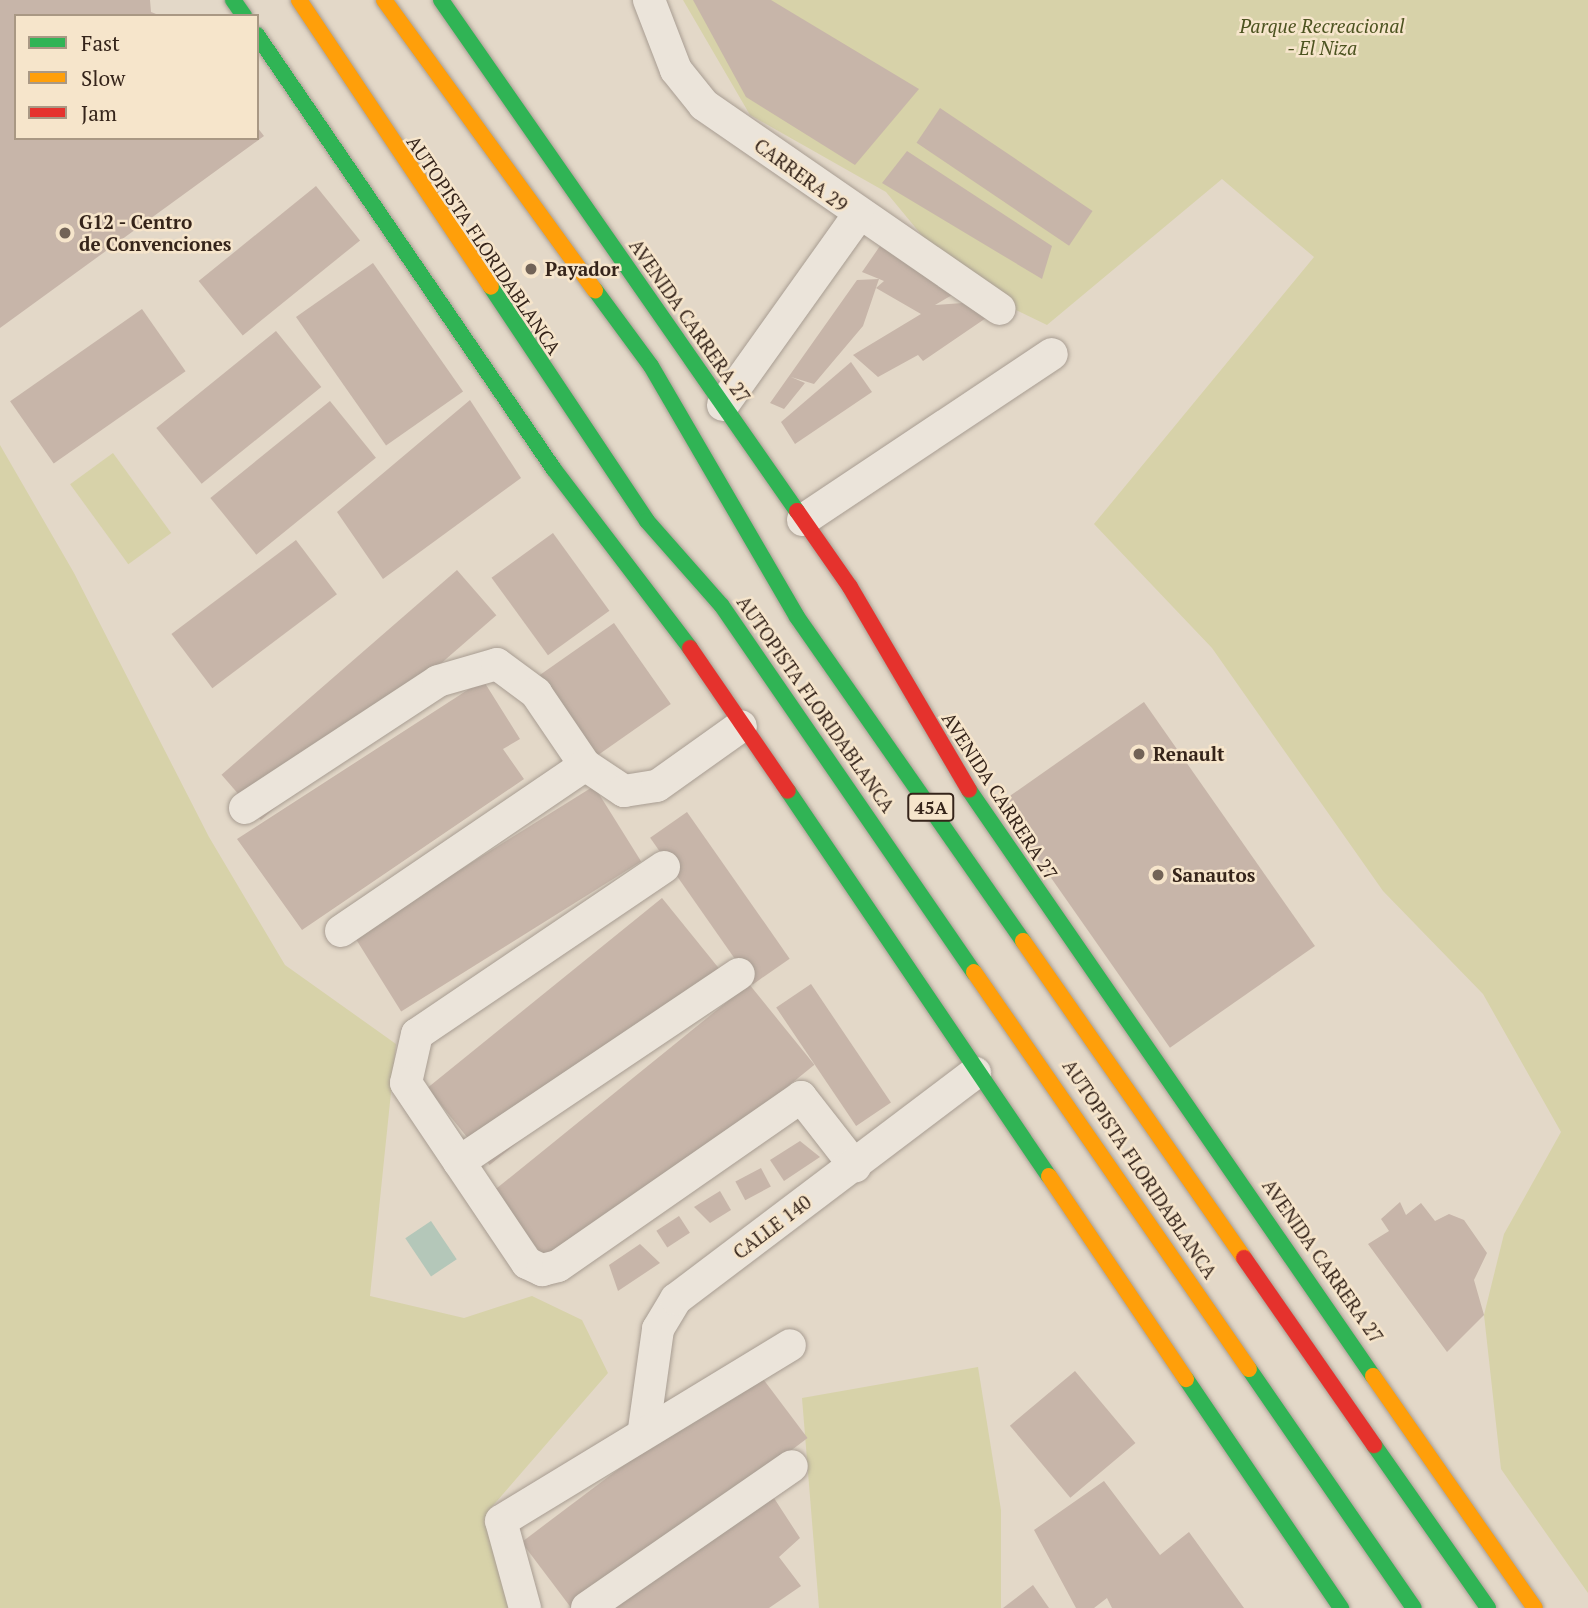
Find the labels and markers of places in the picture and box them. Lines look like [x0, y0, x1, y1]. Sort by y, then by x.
place label: G12 - Centro de Convenciones [79, 211, 231, 255]
marker: G12 - Centro de Convenciones [57, 225, 73, 241]
place label: Payador [545, 258, 619, 280]
marker: Payador [523, 261, 539, 277]
place label: Renault [1153, 743, 1225, 765]
marker: Renault [1131, 746, 1147, 762]
place label: Sanautos [1172, 864, 1255, 886]
marker: Sanautos [1150, 867, 1166, 883]

